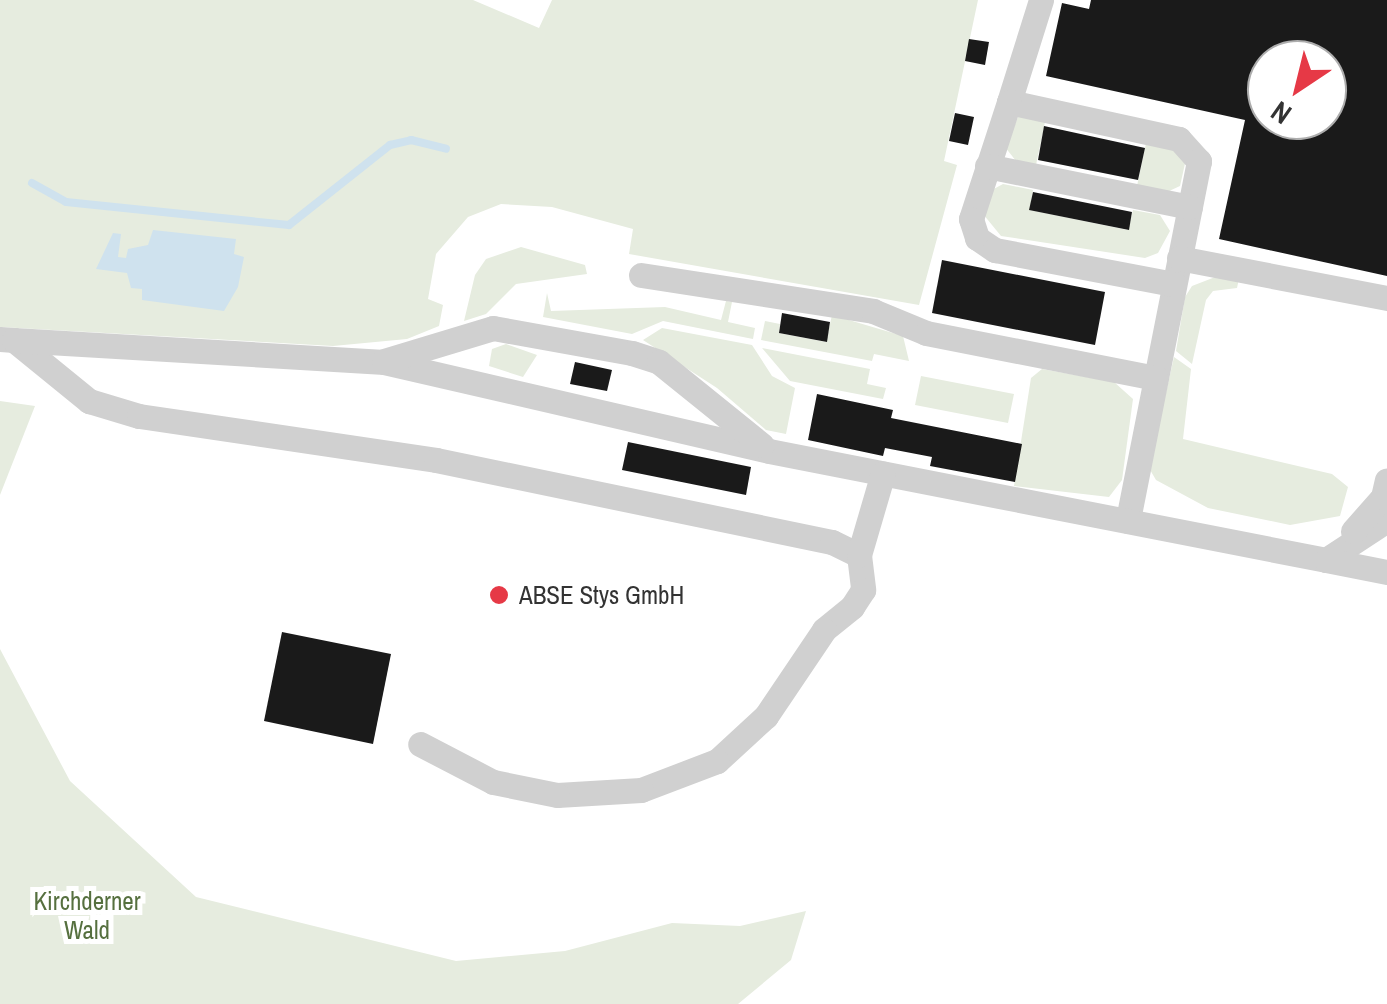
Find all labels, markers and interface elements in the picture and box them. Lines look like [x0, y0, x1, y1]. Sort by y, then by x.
north arrow [1247, 40, 1347, 140]
text: N [1263, 93, 1299, 133]
place label: ABSE Stys GmbH [519, 580, 684, 610]
marker: ABSE Stys GmbH [488, 584, 510, 606]
park label: Kirchderner Wald [33, 887, 141, 946]

